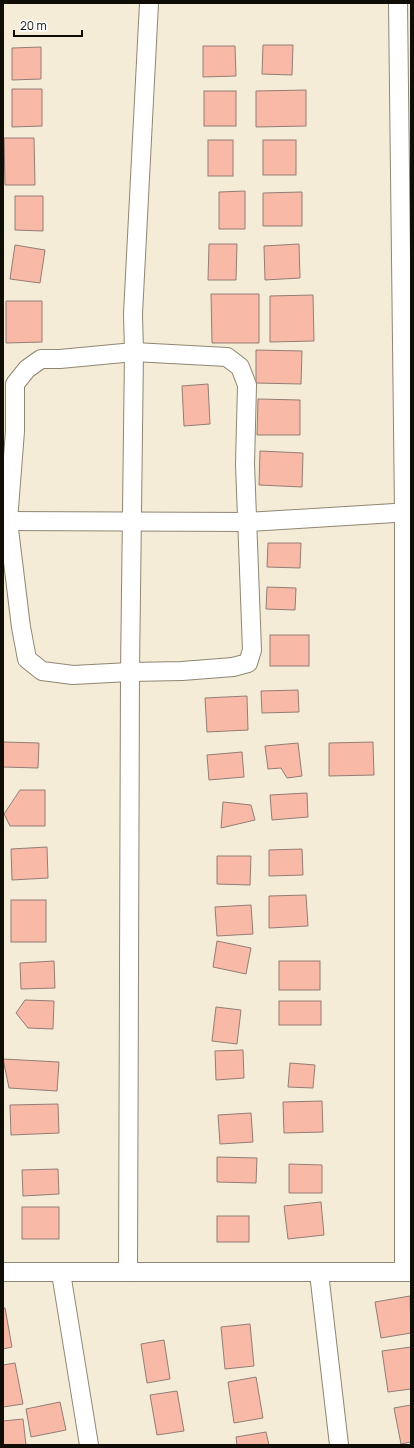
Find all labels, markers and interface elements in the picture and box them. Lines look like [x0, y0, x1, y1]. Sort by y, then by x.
scale bar [14, 12, 82, 38]
text: 20 m [20, 17, 47, 34]

